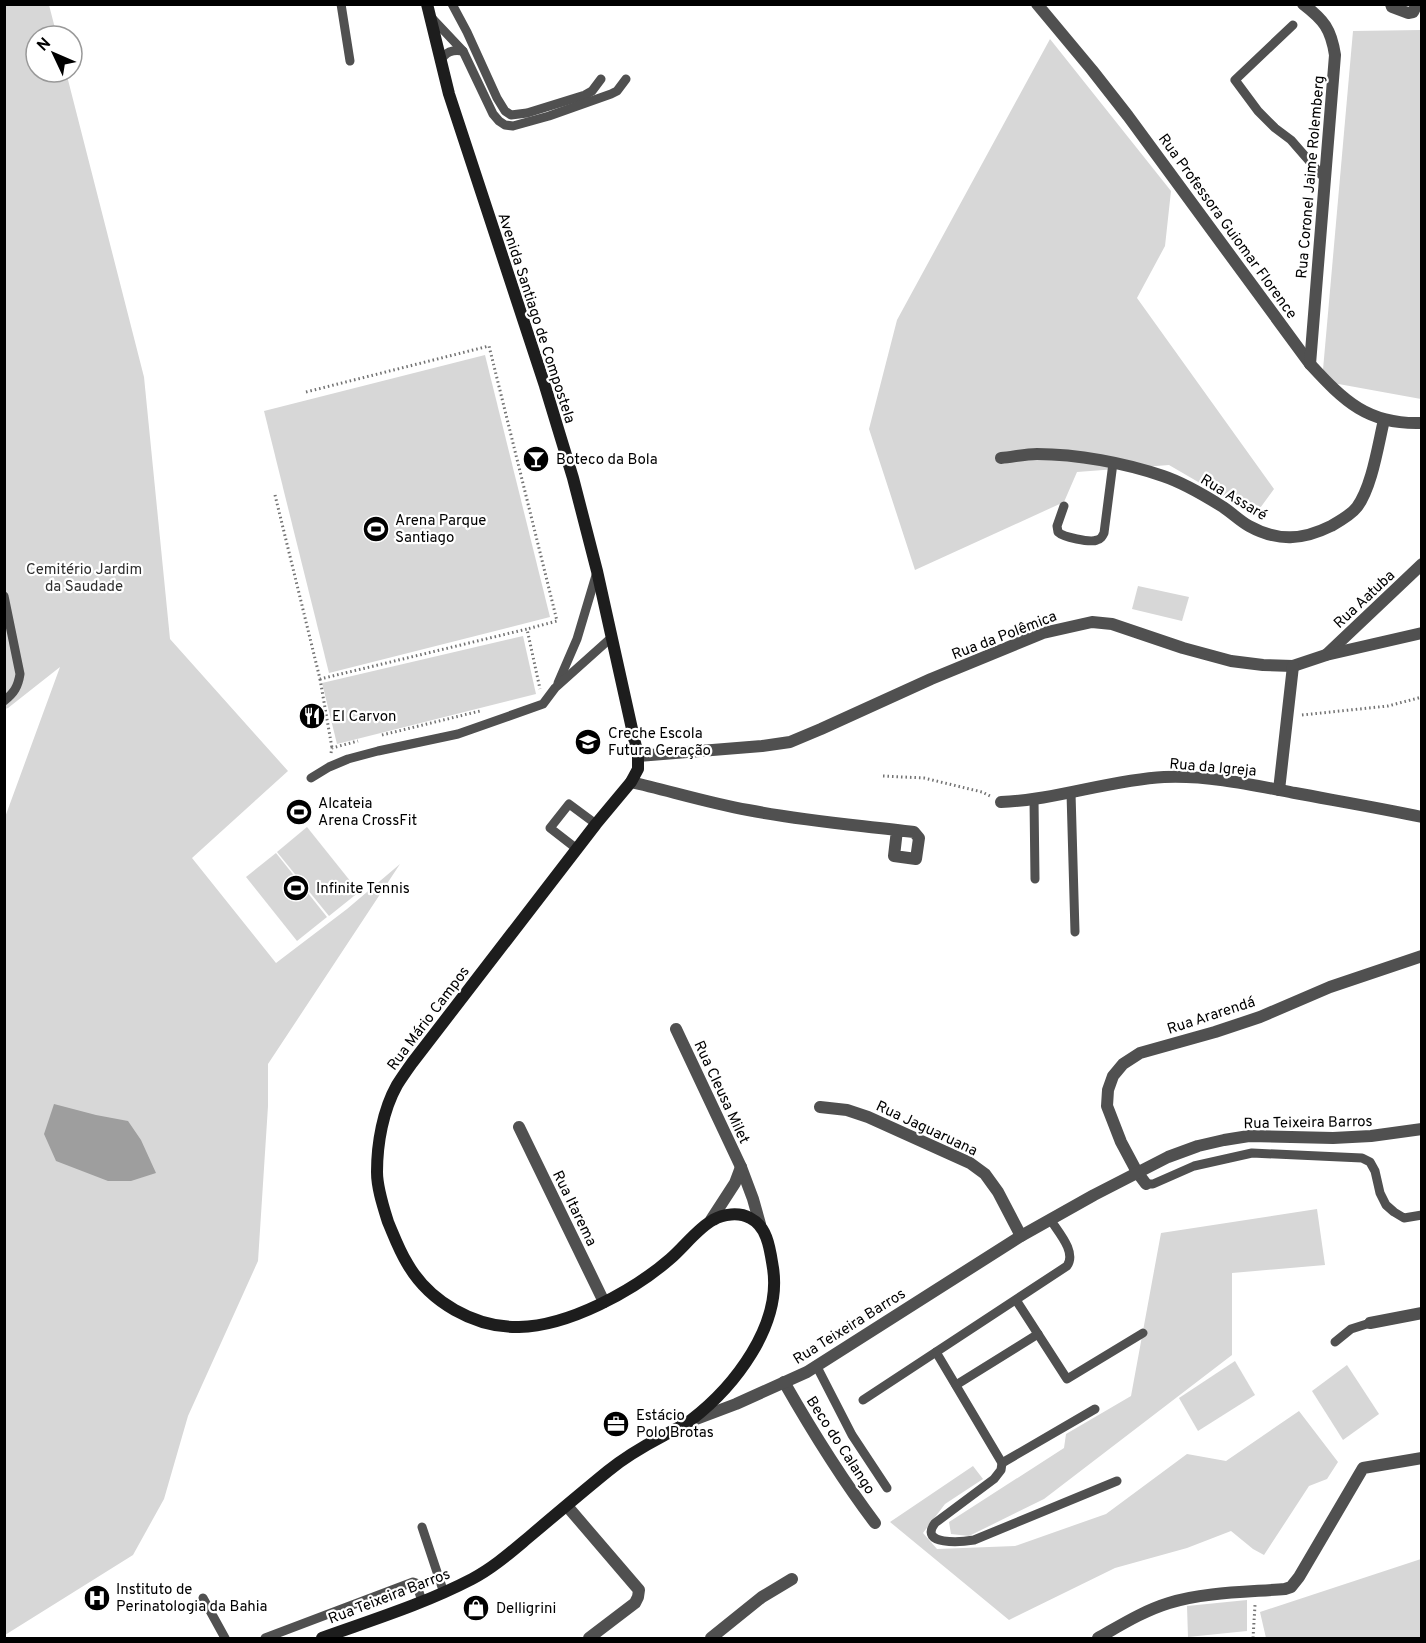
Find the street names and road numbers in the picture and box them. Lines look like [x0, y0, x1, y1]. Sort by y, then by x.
street label: Rua Coronel Jaime Rolemberg [1293, 75, 1330, 279]
street label: Rua Professora Guiomar Florence [1153, 131, 1300, 323]
street label: Avenida Santiago de Compostela [492, 211, 579, 426]
street label: Rua Assaré [1196, 471, 1270, 526]
street label: Rua Aatuba [1330, 567, 1400, 633]
street label: Rua da Polêmica [949, 608, 1060, 665]
street label: Rua da Igreja [1168, 755, 1257, 782]
street label: Rua Mário Campos [384, 963, 475, 1075]
street label: Rua Ararendá [1165, 993, 1258, 1040]
street label: Rua Cleusa Milet [688, 1038, 753, 1147]
street label: Rua Jaguaruana [873, 1098, 980, 1161]
street label: Rua Teixeira Barros [1243, 1113, 1373, 1134]
street label: Rua Itarema [547, 1168, 600, 1250]
street label: Rua Teixeira Barros [790, 1285, 910, 1370]
street label: Beco do Calango [801, 1393, 879, 1498]
street label: Rua Teixeira Barros [326, 1565, 453, 1629]

